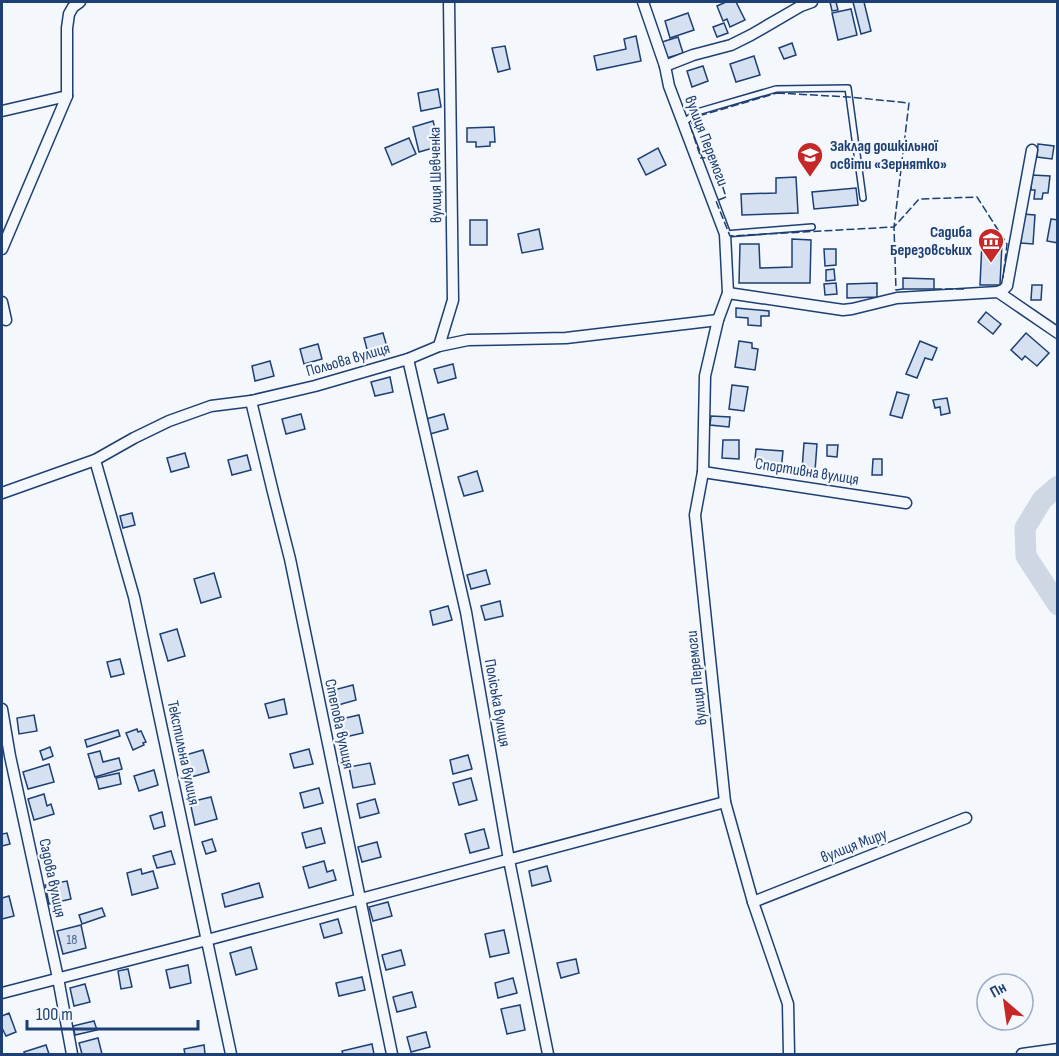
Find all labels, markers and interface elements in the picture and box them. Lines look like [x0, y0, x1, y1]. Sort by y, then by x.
street label: вулиця Перемоги [680, 93, 732, 189]
street label: вулиця Шевченка [426, 127, 446, 223]
place label: Заклад дошкільної освіти «Зернятко» [830, 137, 947, 174]
school or university icon: Заклад дошкільної освіти «Зернятко» [795, 140, 825, 178]
place label: Садиба Березовських [890, 223, 972, 260]
museum icon: Садиба Березовських [976, 226, 1006, 264]
street label: Польова вулиця [304, 339, 392, 381]
street label: Спортивна вулиця [754, 454, 860, 490]
street label: вулиця Перемоги [683, 630, 711, 726]
street label: Поліська вулиця [480, 658, 514, 748]
street label: Степова вулиця [320, 677, 358, 771]
street label: Текстильна вулиця [163, 699, 203, 807]
street label: вулиця Миру [818, 825, 890, 867]
street label: Садова вулиця [34, 837, 70, 919]
house number: 18 [66, 931, 78, 948]
north arrow [975, 972, 1035, 1032]
text: Пн [987, 978, 1010, 1002]
scale bar [27, 993, 198, 1031]
text: 100 m [36, 1004, 73, 1025]

